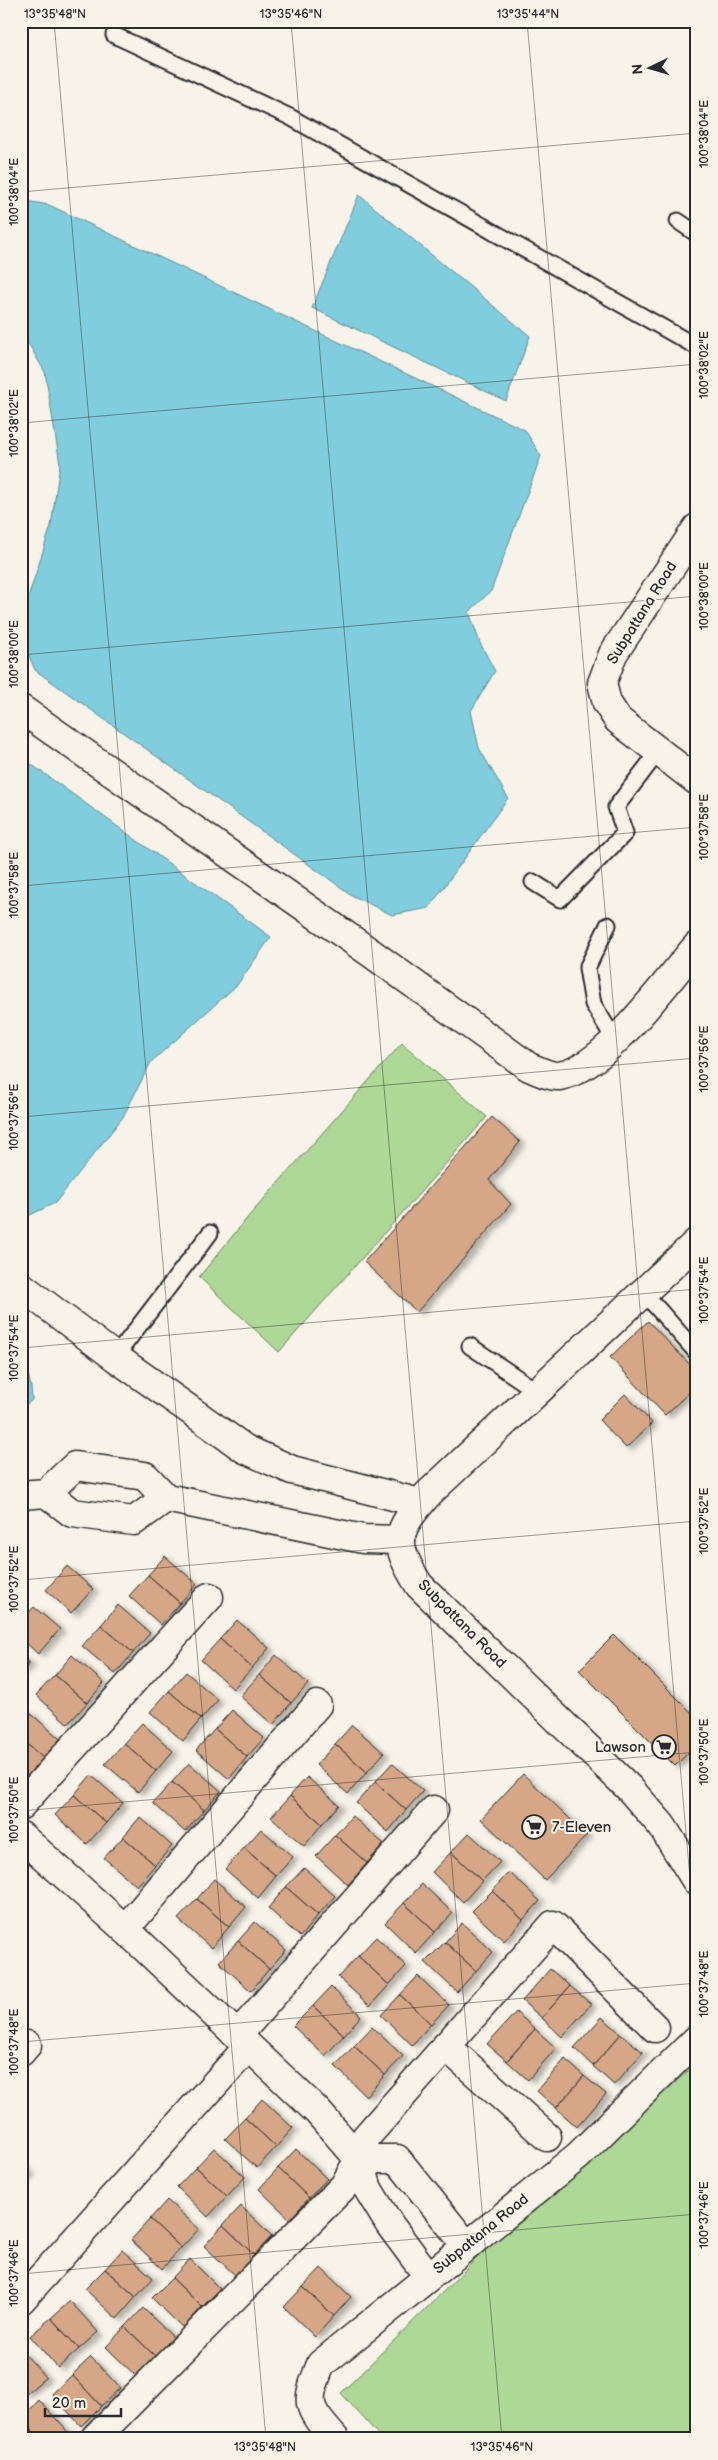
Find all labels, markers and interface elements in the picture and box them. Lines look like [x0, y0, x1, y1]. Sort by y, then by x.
text: 13°35'48"N [24, 7, 86, 22]
text: 13°35'46"N [260, 7, 322, 22]
text: 13°35'44"N [497, 7, 559, 22]
north arrow [626, 42, 676, 92]
text: N [629, 63, 646, 75]
text: 100°38'04"E [697, 100, 712, 168]
text: 100°38'04"E [7, 158, 22, 226]
text: 100°38'02"E [697, 331, 712, 399]
text: 100°38'02"E [7, 389, 22, 457]
street label: Subpattana Road [603, 558, 681, 668]
text: 100°38'00"E [697, 562, 712, 630]
text: 100°38'00"E [7, 620, 22, 688]
text: 100°37'58"E [697, 794, 712, 860]
text: 100°37'58"E [7, 852, 22, 918]
text: 100°37'56"E [697, 1025, 712, 1092]
text: 100°37'56"E [7, 1083, 22, 1150]
text: 100°37'54"E [697, 1257, 712, 1323]
text: 100°37'54"E [7, 1315, 22, 1381]
text: 100°37'52"E [697, 1488, 712, 1554]
text: 100°37'52"E [7, 1546, 22, 1612]
street label: Subpattana Road [414, 1576, 510, 1672]
text: 100°37'50"E [697, 1719, 712, 1785]
supermarket icon: Lawson [651, 1734, 677, 1760]
place label: Lawson [595, 1738, 646, 1757]
text: 100°37'50"E [7, 1777, 22, 1843]
supermarket icon: 7-Eleven [521, 1814, 547, 1840]
place label: 7-Eleven [552, 1818, 611, 1837]
text: 100°37'48"E [697, 1950, 712, 2017]
text: 100°37'48"E [7, 2008, 22, 2075]
text: 100°37'46"E [697, 2181, 712, 2249]
street label: Subpattana Road [429, 2190, 533, 2278]
text: 100°37'46"E [7, 2239, 22, 2307]
scale bar [45, 2385, 121, 2417]
text: 20 m [52, 2394, 86, 2413]
text: 13°35'48"N [234, 2440, 296, 2455]
text: 13°35'46"N [471, 2440, 533, 2455]

